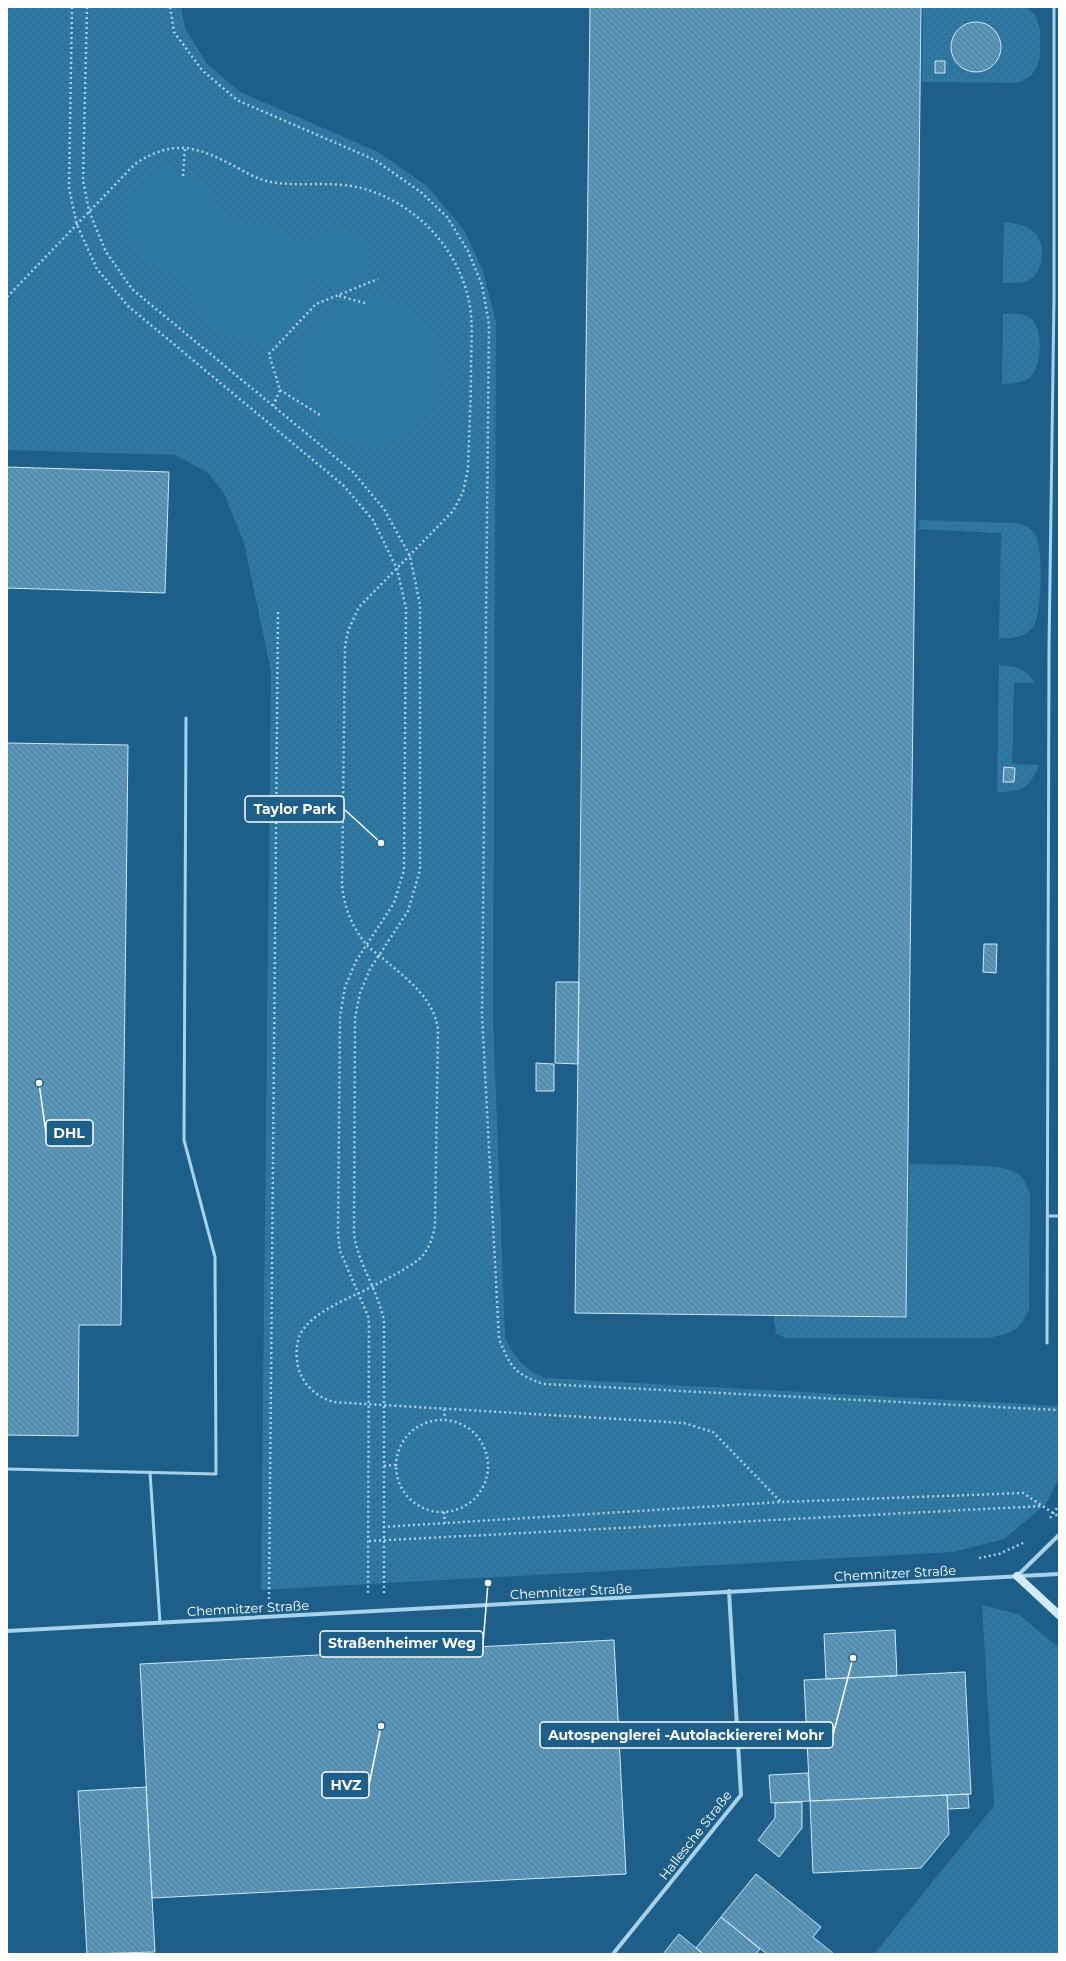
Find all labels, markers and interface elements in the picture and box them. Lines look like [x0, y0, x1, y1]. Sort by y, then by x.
callout: Taylor Park [245, 796, 344, 822]
text: Taylor Park [254, 800, 337, 818]
callout: DHL [46, 1120, 93, 1146]
text: DHL [53, 1124, 85, 1142]
street label: Chemnitzer Straße [834, 1562, 957, 1584]
street label: Chemnitzer Straße [510, 1580, 633, 1602]
street label: Chemnitzer Straße [187, 1597, 310, 1619]
callout: Straßenheimer Weg [320, 1631, 483, 1657]
text: Straßenheimer Weg [328, 1634, 476, 1652]
callout: Autospenglerei -Autolackiererei Mohr [540, 1722, 833, 1748]
text: Autospenglerei -Autolackiererei Mohr [547, 1726, 824, 1744]
callout: HVZ [322, 1772, 369, 1798]
text: HVZ [331, 1776, 362, 1794]
street label: Hallesche Straße [655, 1787, 735, 1883]

